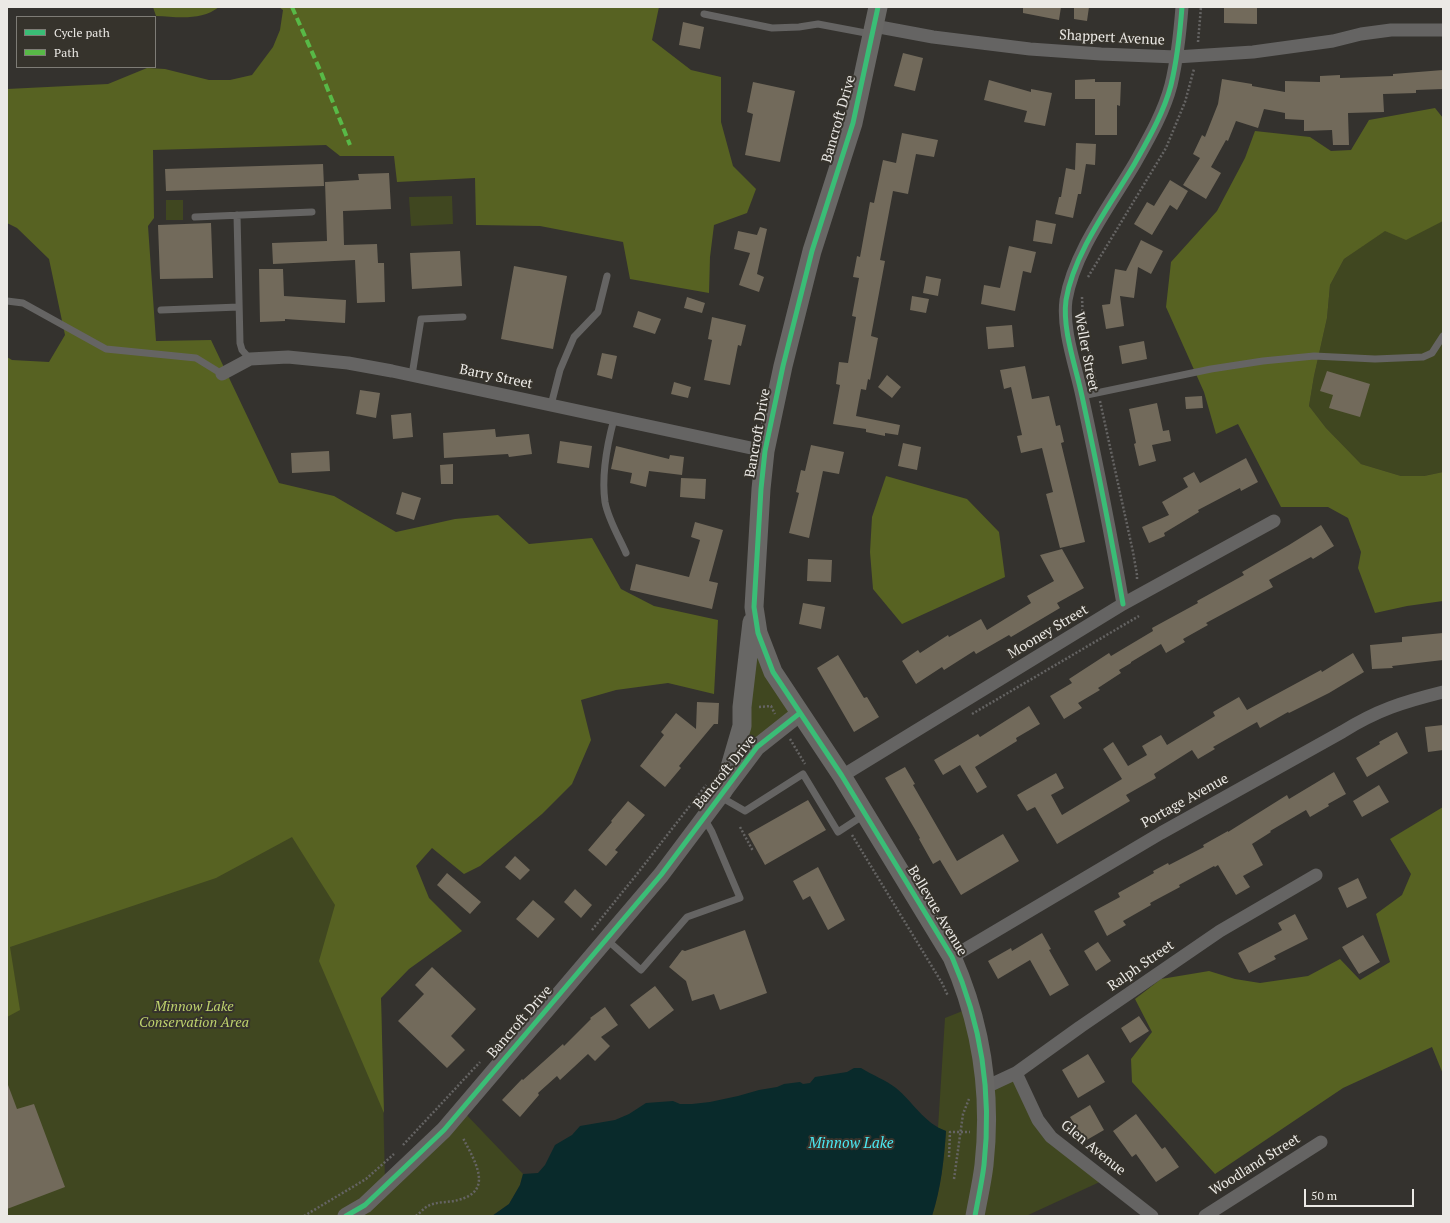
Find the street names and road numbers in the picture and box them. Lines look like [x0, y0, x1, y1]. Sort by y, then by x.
street label: Shappert Avenue [1059, 27, 1165, 49]
street label: Bancroft Drive [818, 73, 860, 165]
street label: Weller Street [1070, 311, 1102, 393]
street label: Barry Street [458, 361, 534, 393]
street label: Bancroft Drive [742, 387, 774, 479]
street label: Mooney Street [1005, 601, 1091, 663]
street label: Bancroft Drive [690, 732, 760, 812]
street label: Portage Avenue [1139, 770, 1231, 832]
street label: Bellevue Avenue [903, 863, 971, 959]
street label: Ralph Street [1105, 937, 1177, 995]
street label: Bancroft Drive [484, 982, 556, 1062]
street label: Glen Avenue [1057, 1117, 1129, 1179]
street label: Woodland Street [1207, 1130, 1303, 1200]

